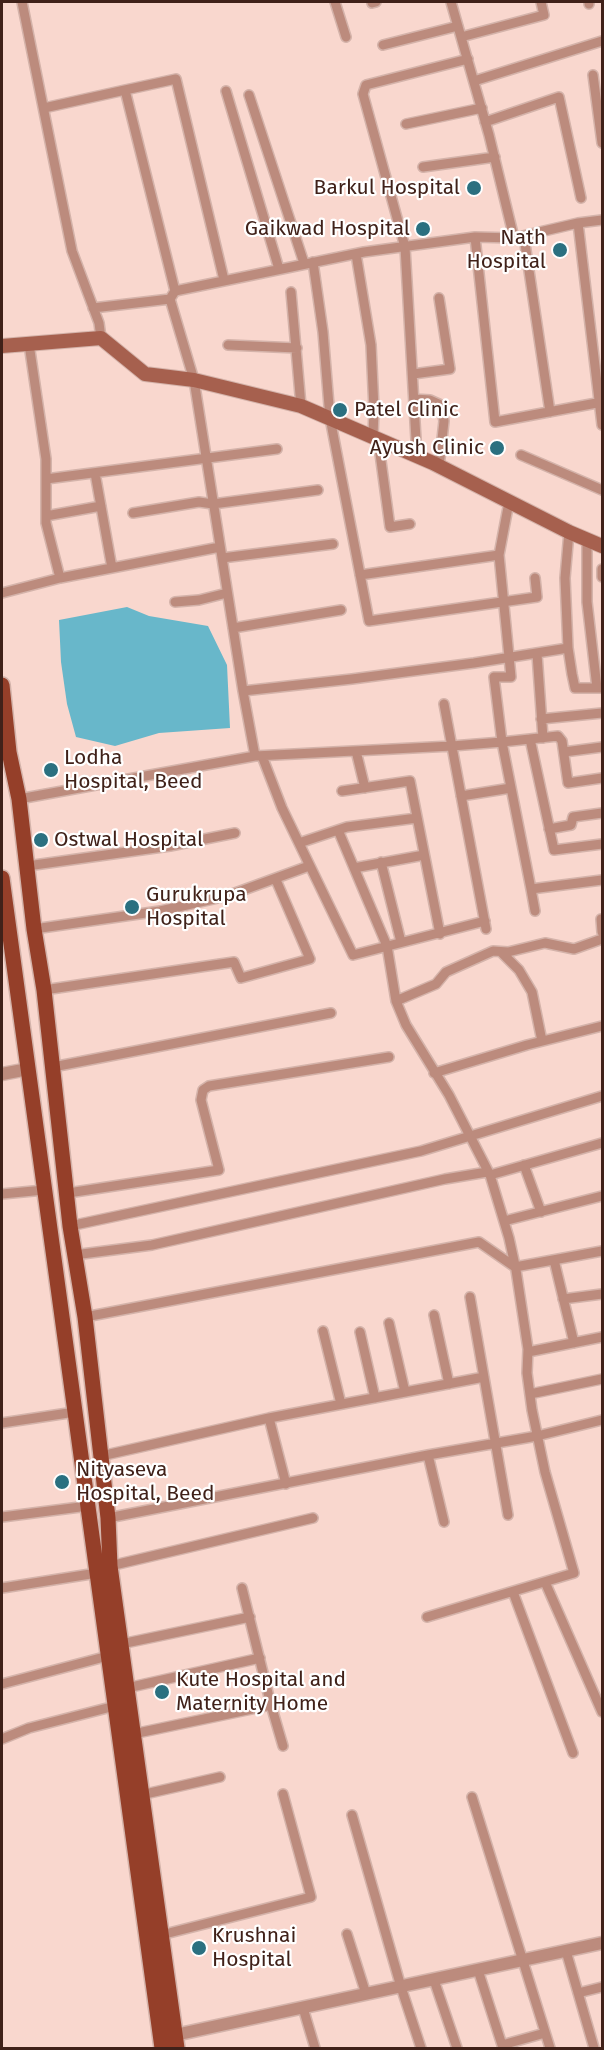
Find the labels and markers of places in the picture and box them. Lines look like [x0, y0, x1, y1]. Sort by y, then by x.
place label: Barkul Hospital [314, 175, 460, 201]
marker: Barkul Hospital [465, 179, 483, 197]
place label: Gaikwad Hospital [245, 216, 410, 242]
marker: Gaikwad Hospital [414, 220, 432, 238]
place label: Nath Hospital [466, 225, 546, 275]
marker: Nath Hospital [551, 241, 569, 259]
place label: Patel Clinic [354, 397, 459, 423]
marker: Patel Clinic [331, 401, 349, 419]
place label: Ayush Clinic [370, 435, 484, 461]
marker: Ayush Clinic [488, 439, 506, 457]
place label: Lodha Hospital, Beed [64, 745, 202, 795]
marker: Lodha Hospital, Beed [42, 761, 60, 779]
place label: Ostwal Hospital [54, 827, 203, 853]
marker: Ostwal Hospital [32, 831, 50, 849]
place label: Gurukrupa Hospital [146, 882, 247, 932]
marker: Gurukrupa Hospital [123, 898, 141, 916]
place label: Nityaseva Hospital, Beed [76, 1457, 214, 1507]
marker: Nityaseva Hospital, Beed [53, 1473, 71, 1491]
place label: Kute Hospital and Maternity Home [176, 1667, 346, 1717]
marker: Kute Hospital and Maternity Home [153, 1683, 171, 1701]
place label: Krushnai Hospital [212, 1923, 296, 1973]
marker: Krushnai Hospital [190, 1939, 208, 1957]

